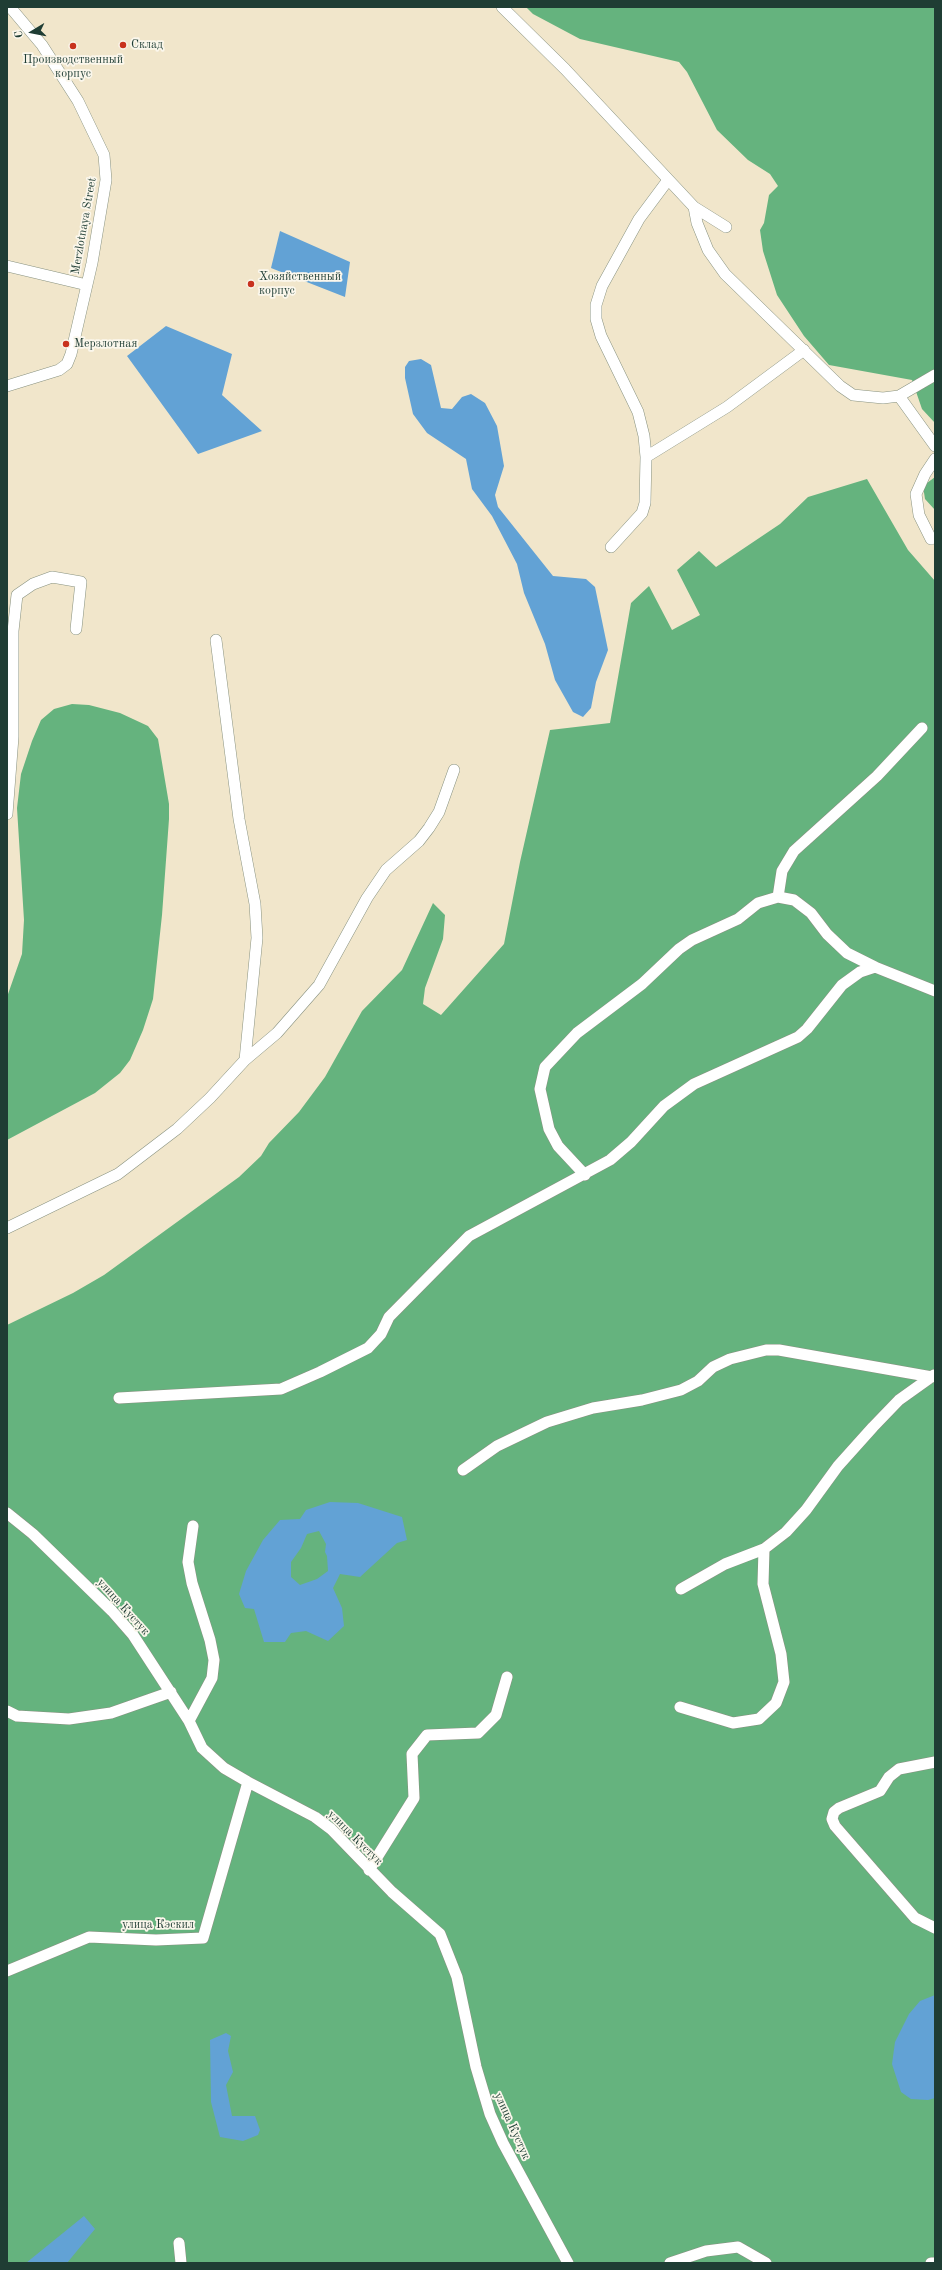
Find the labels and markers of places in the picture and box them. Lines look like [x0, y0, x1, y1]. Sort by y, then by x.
place label: Склад [131, 38, 163, 52]
marker: Склад [118, 40, 128, 50]
marker: Производственный корпус [68, 41, 78, 51]
place label: Производственный корпус [23, 53, 123, 81]
place label: Хозяйственный корпус [259, 270, 341, 298]
marker: Хозяйственный корпус [246, 279, 256, 289]
place label: Мерзлотная [74, 337, 137, 351]
marker: Мерзлотная [61, 339, 71, 349]

